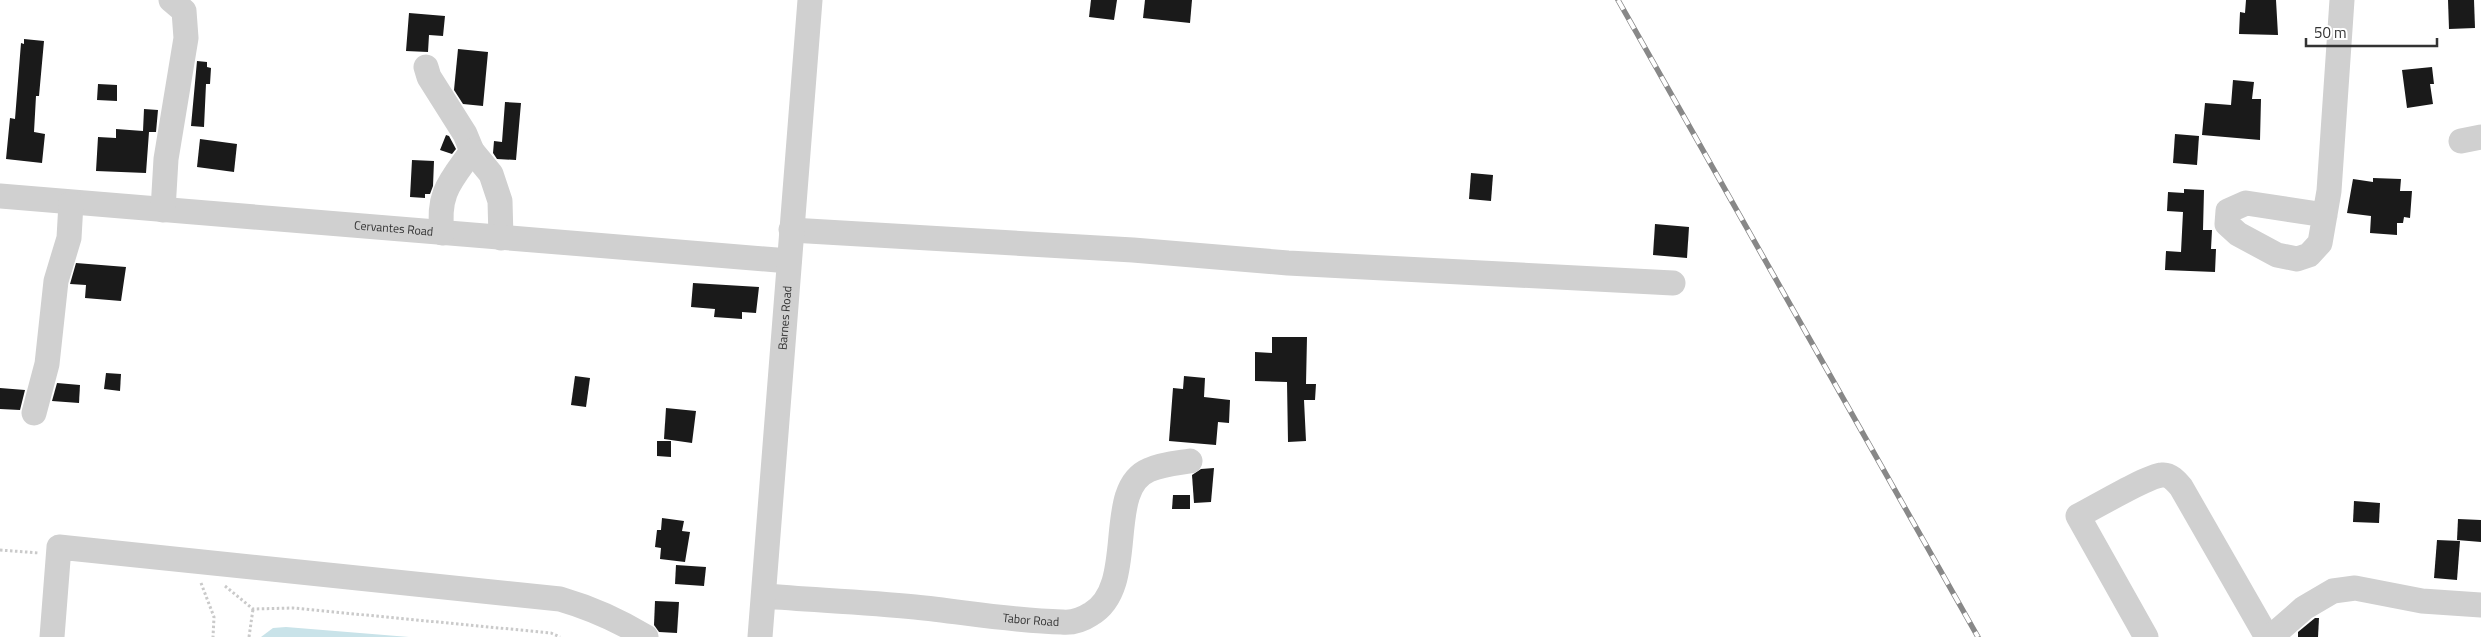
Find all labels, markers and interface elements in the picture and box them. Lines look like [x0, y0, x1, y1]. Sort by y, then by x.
scale bar [2306, 15, 2437, 47]
text: 50 m [2314, 21, 2347, 44]
street label: Cervantes Road [353, 215, 434, 241]
street label: Barnes Road [773, 285, 797, 351]
street label: Tabor Road [1002, 608, 1059, 631]

